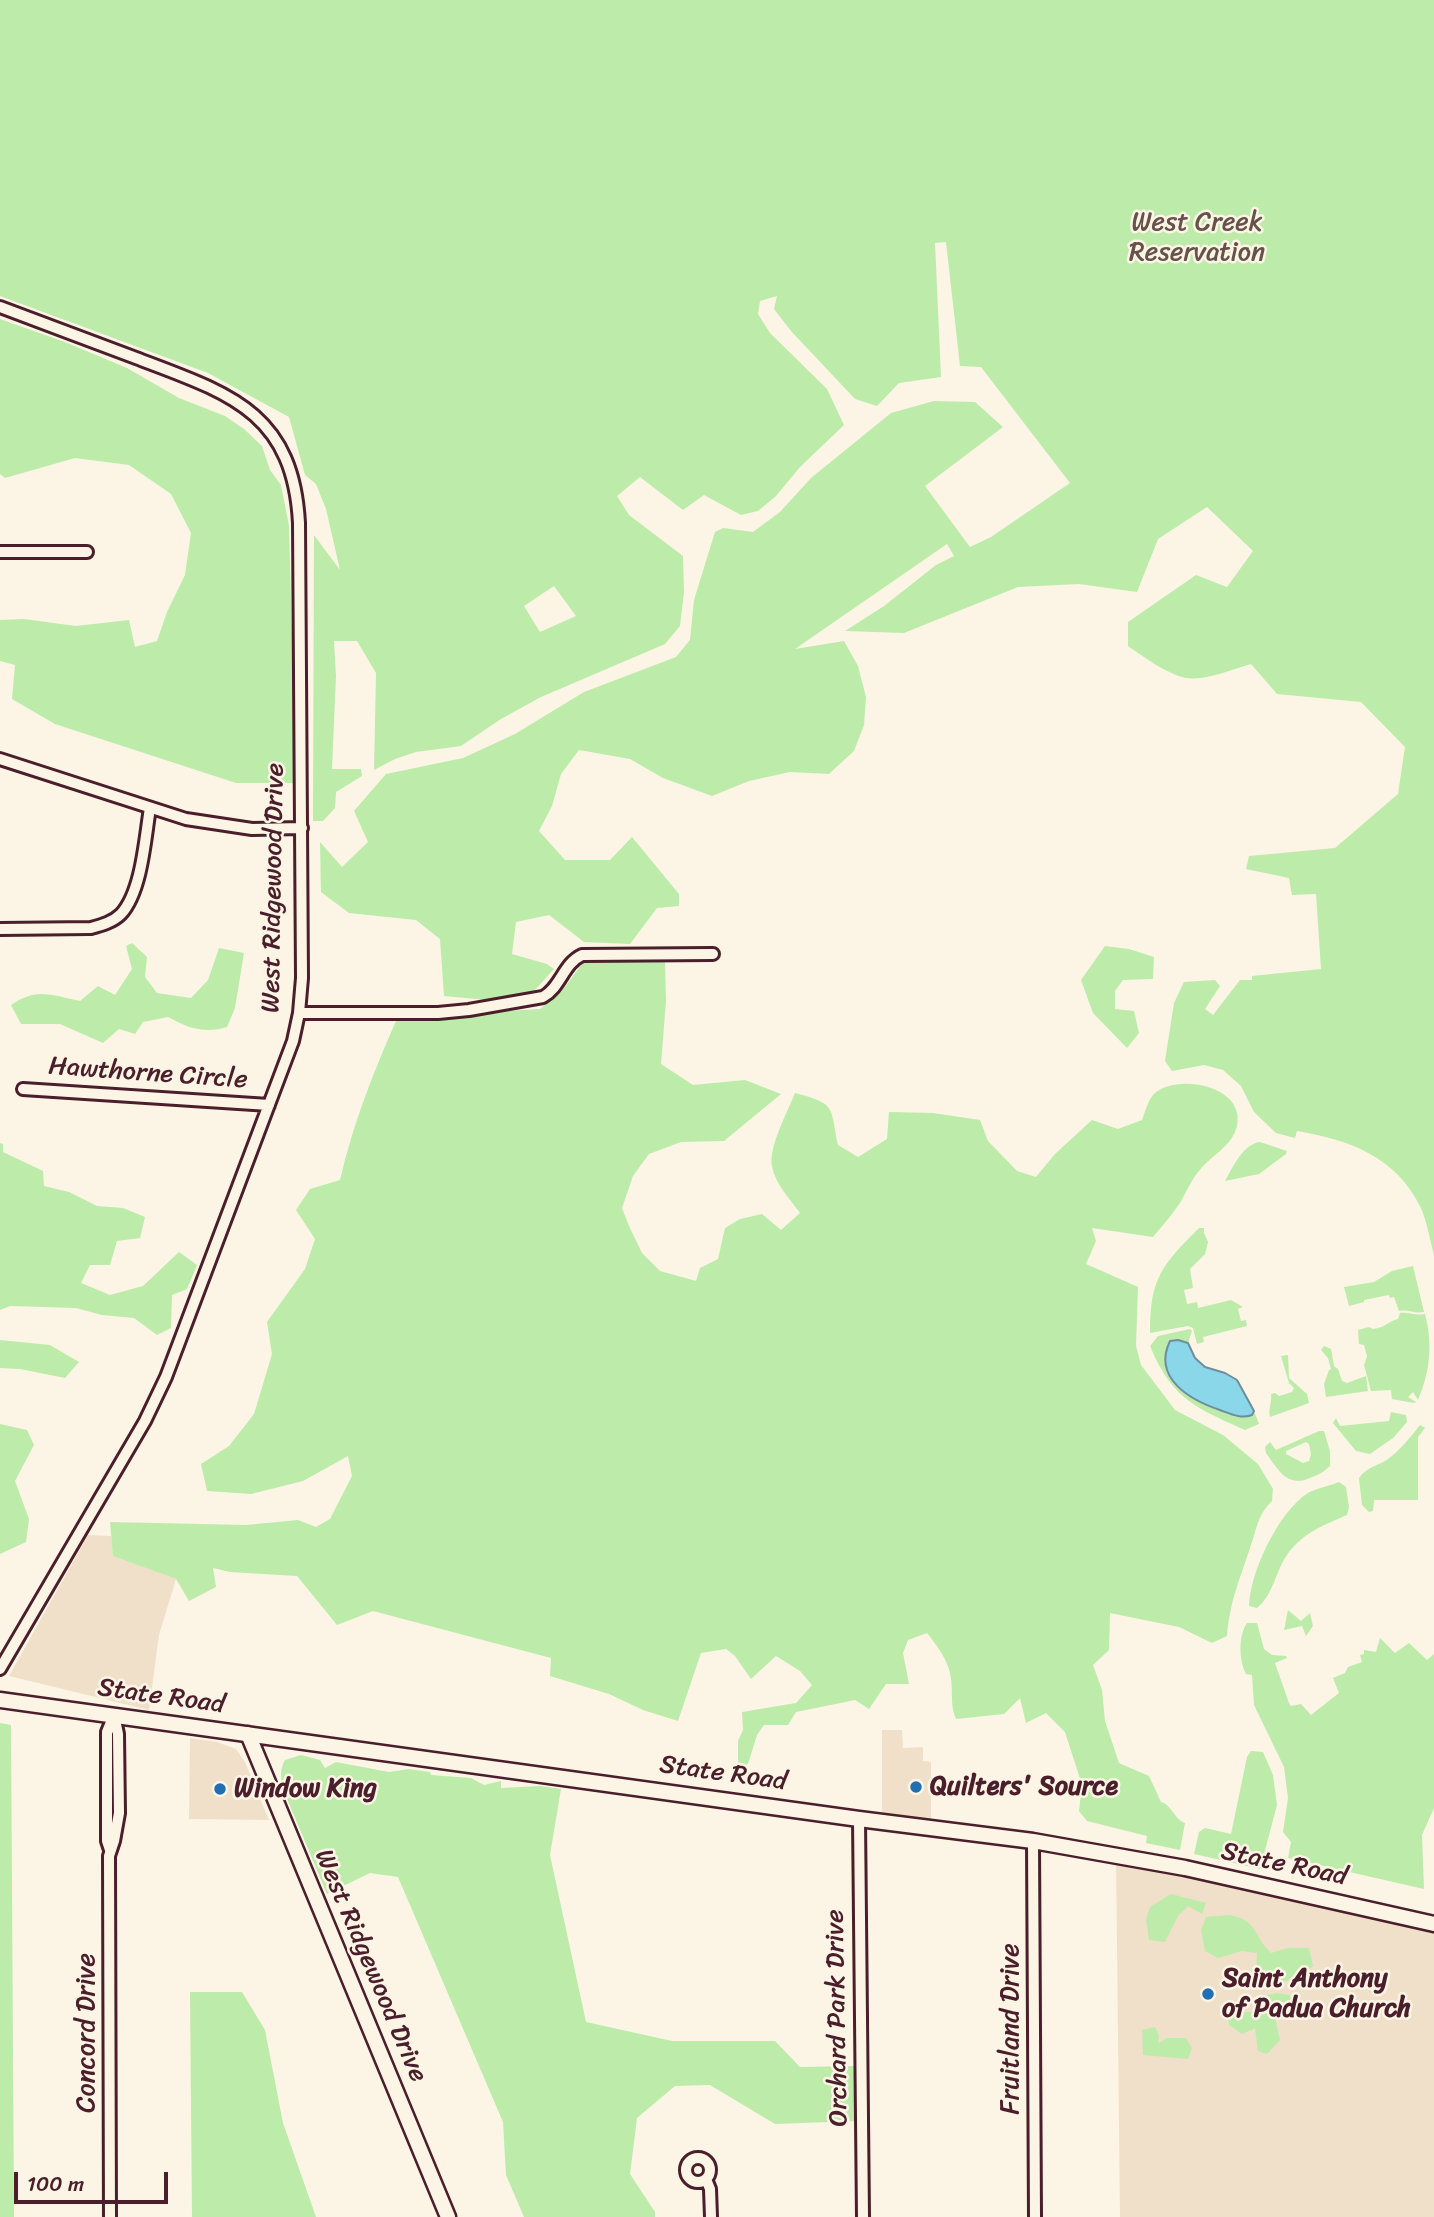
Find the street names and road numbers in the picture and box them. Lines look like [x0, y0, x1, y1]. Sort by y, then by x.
street label: West Ridgewood Drive [256, 763, 292, 1013]
street label: Hawthorne Circle [47, 1051, 249, 1097]
street label: State Road [95, 1673, 227, 1721]
street label: State Road [657, 1750, 789, 1798]
street label: State Road [1218, 1836, 1350, 1894]
street label: West Ridgewood Drive [307, 1845, 433, 2087]
street label: Orchard Park Drive [821, 1909, 855, 2127]
street label: Fruitland Drive [995, 1943, 1027, 2115]
street label: Concord Drive [71, 1953, 103, 2113]

